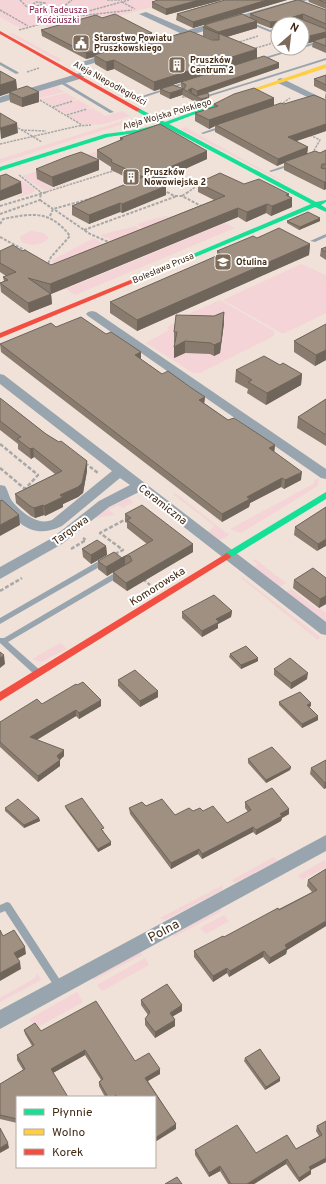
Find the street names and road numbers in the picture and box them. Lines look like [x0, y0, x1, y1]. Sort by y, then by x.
street label: Aleja Niepodległości [71, 59, 148, 108]
street label: Aleja Wojska Polskiego [121, 97, 213, 132]
street label: Bolesława Prusa [131, 250, 196, 286]
street label: Ceramiczna [135, 481, 190, 528]
street label: Targowa [50, 513, 92, 549]
street label: Komorowska [127, 564, 188, 609]
street label: Polna [146, 917, 182, 947]

